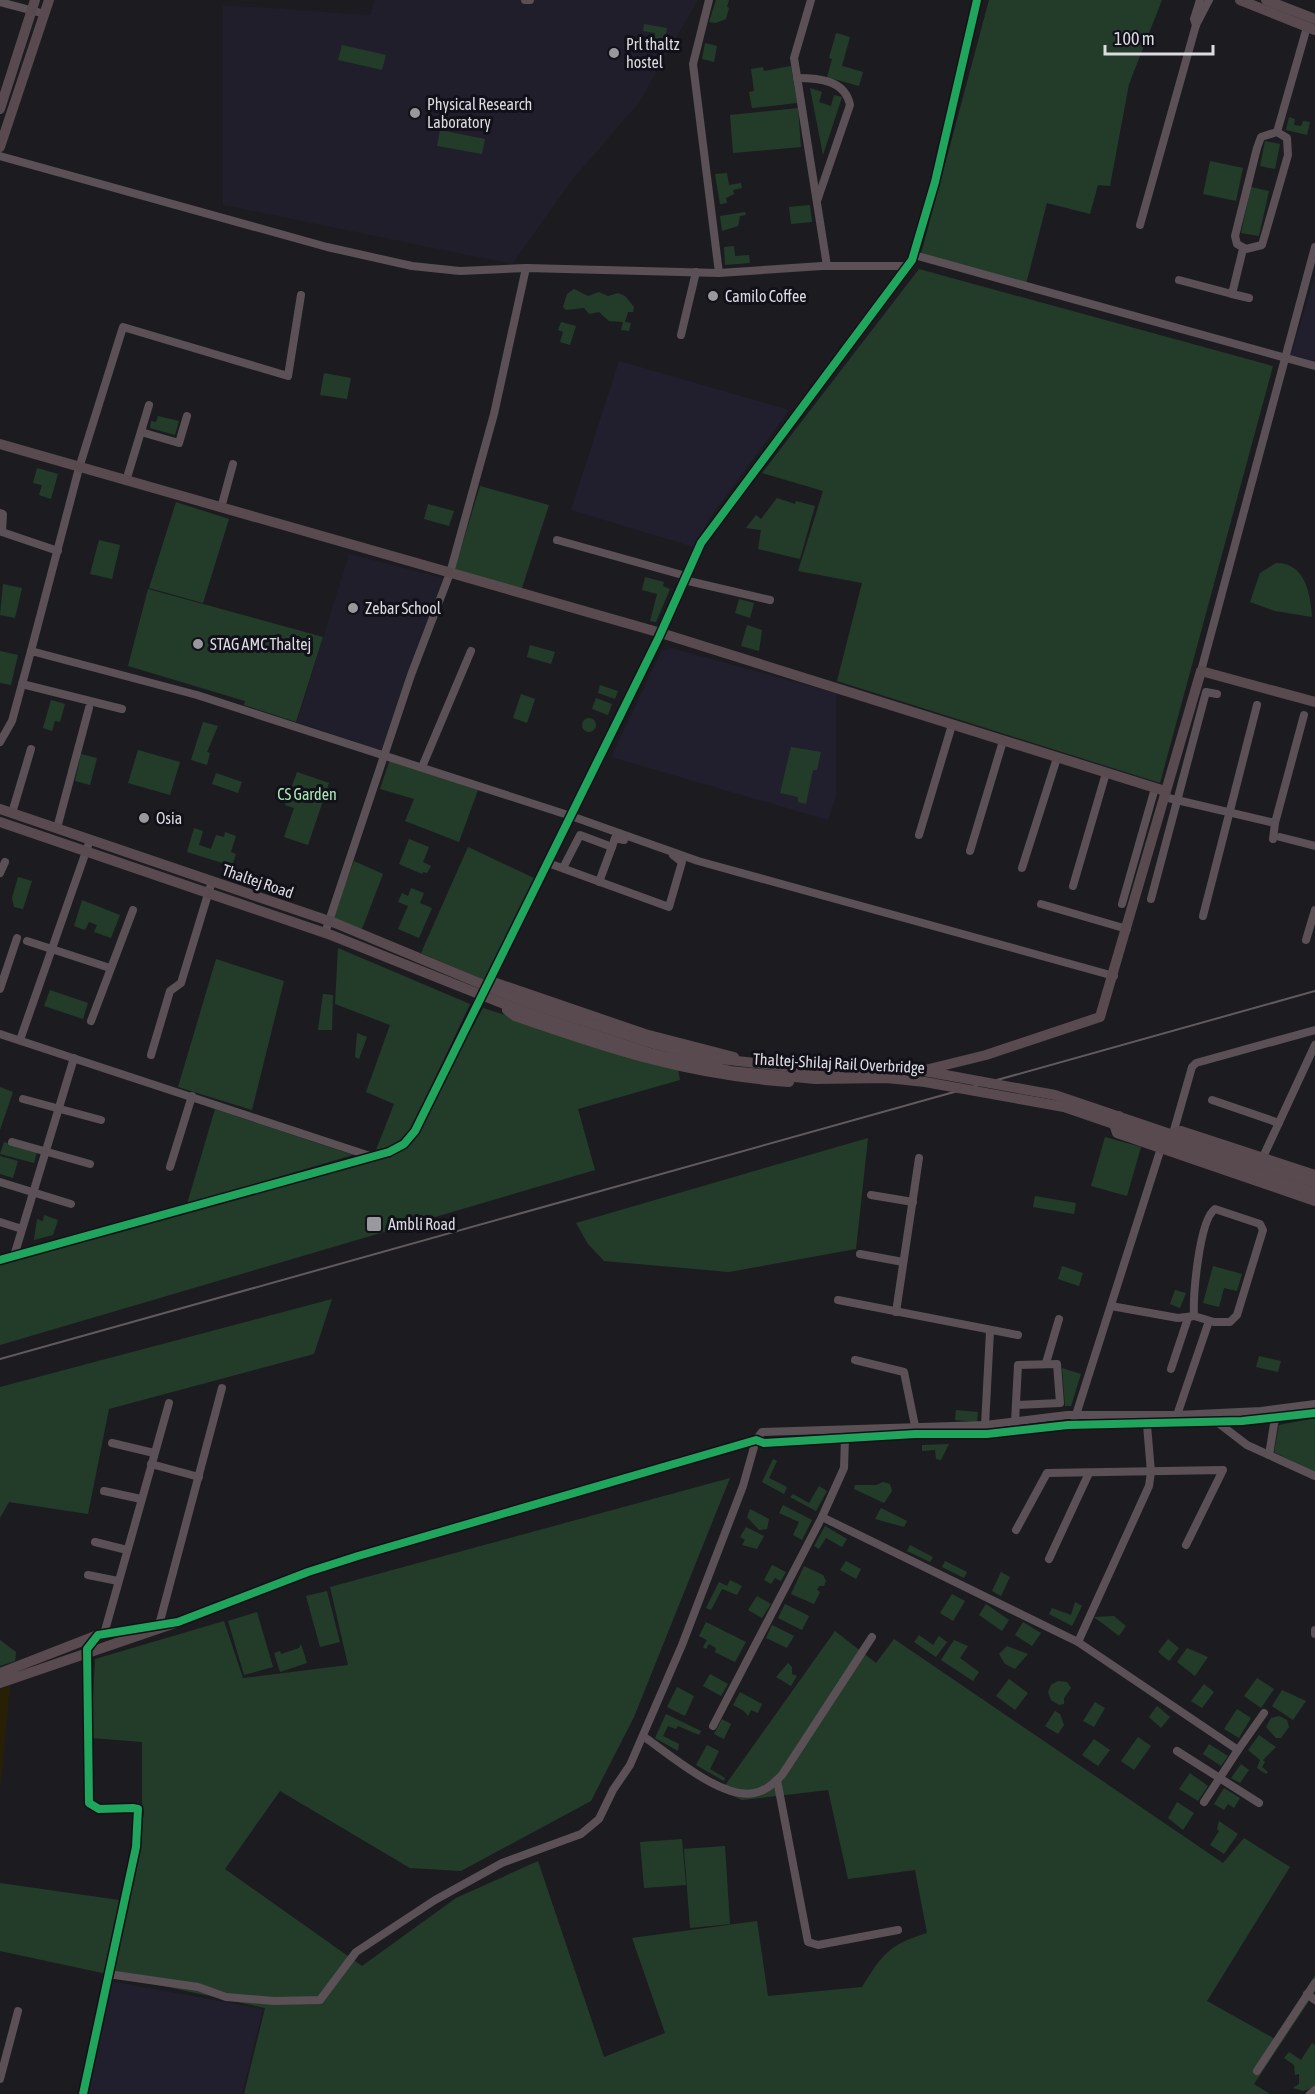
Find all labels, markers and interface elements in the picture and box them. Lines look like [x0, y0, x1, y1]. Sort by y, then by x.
scale bar [1105, 18, 1213, 56]
text: 100 m [1114, 28, 1155, 49]
place label: Prl thaltz hostel [626, 35, 680, 71]
marker: Prl thaltz hostel [607, 46, 621, 60]
place label: Physical Research Laboratory [427, 95, 532, 132]
marker: Physical Research Laboratory [408, 106, 422, 120]
place label: Camilo Coffee [725, 287, 806, 305]
marker: Camilo Coffee [706, 289, 720, 303]
place label: Zebar School [365, 599, 442, 617]
marker: Zebar School [346, 601, 360, 615]
place label: STAG AMC Thaltej [210, 635, 311, 654]
marker: STAG AMC Thaltej [191, 637, 205, 651]
park label: CS Garden [277, 785, 337, 803]
place label: Osia [156, 809, 182, 827]
marker: Osia [137, 811, 151, 825]
street label: Thaltej Road [220, 860, 296, 903]
street label: Thaltej-Shilaj Rail Overbridge [753, 1050, 925, 1077]
marker: Ambli Road [365, 1215, 383, 1233]
place label: Ambli Road [388, 1215, 456, 1233]

